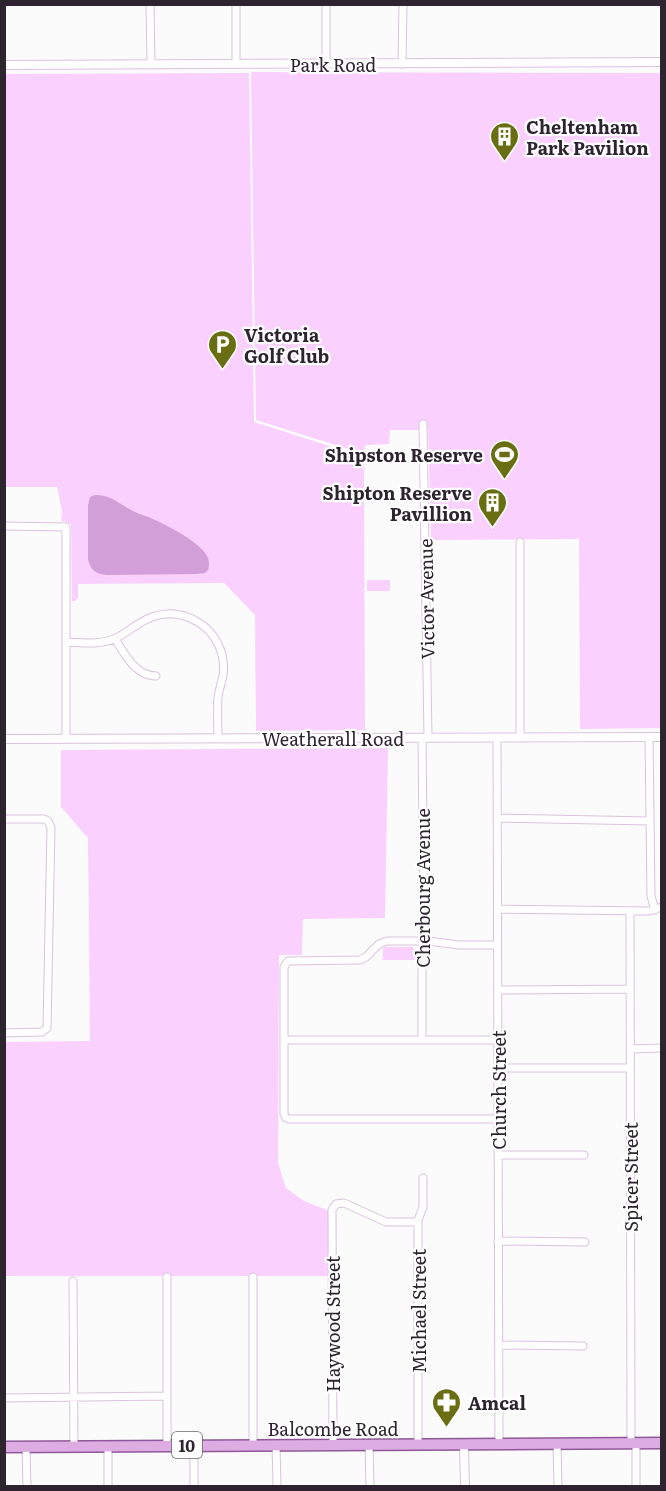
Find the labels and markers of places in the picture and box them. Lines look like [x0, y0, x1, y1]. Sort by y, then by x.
place label: Cheltenham Park Pavilion [526, 113, 649, 161]
building icon: Cheltenham Park Pavilion [489, 120, 521, 162]
place label: Victoria Golf Club [244, 321, 330, 369]
parking icon: Victoria Golf Club [207, 328, 239, 370]
sports icon: Shipston Reserve [488, 438, 520, 480]
place label: Shipston Reserve [325, 441, 483, 468]
place label: Shipton Reserve Pavillion [323, 479, 472, 527]
building icon: Shipton Reserve Pavillion [477, 486, 509, 528]
pharmacy icon: Amcal [431, 1386, 463, 1428]
place label: Amcal [468, 1389, 526, 1416]

